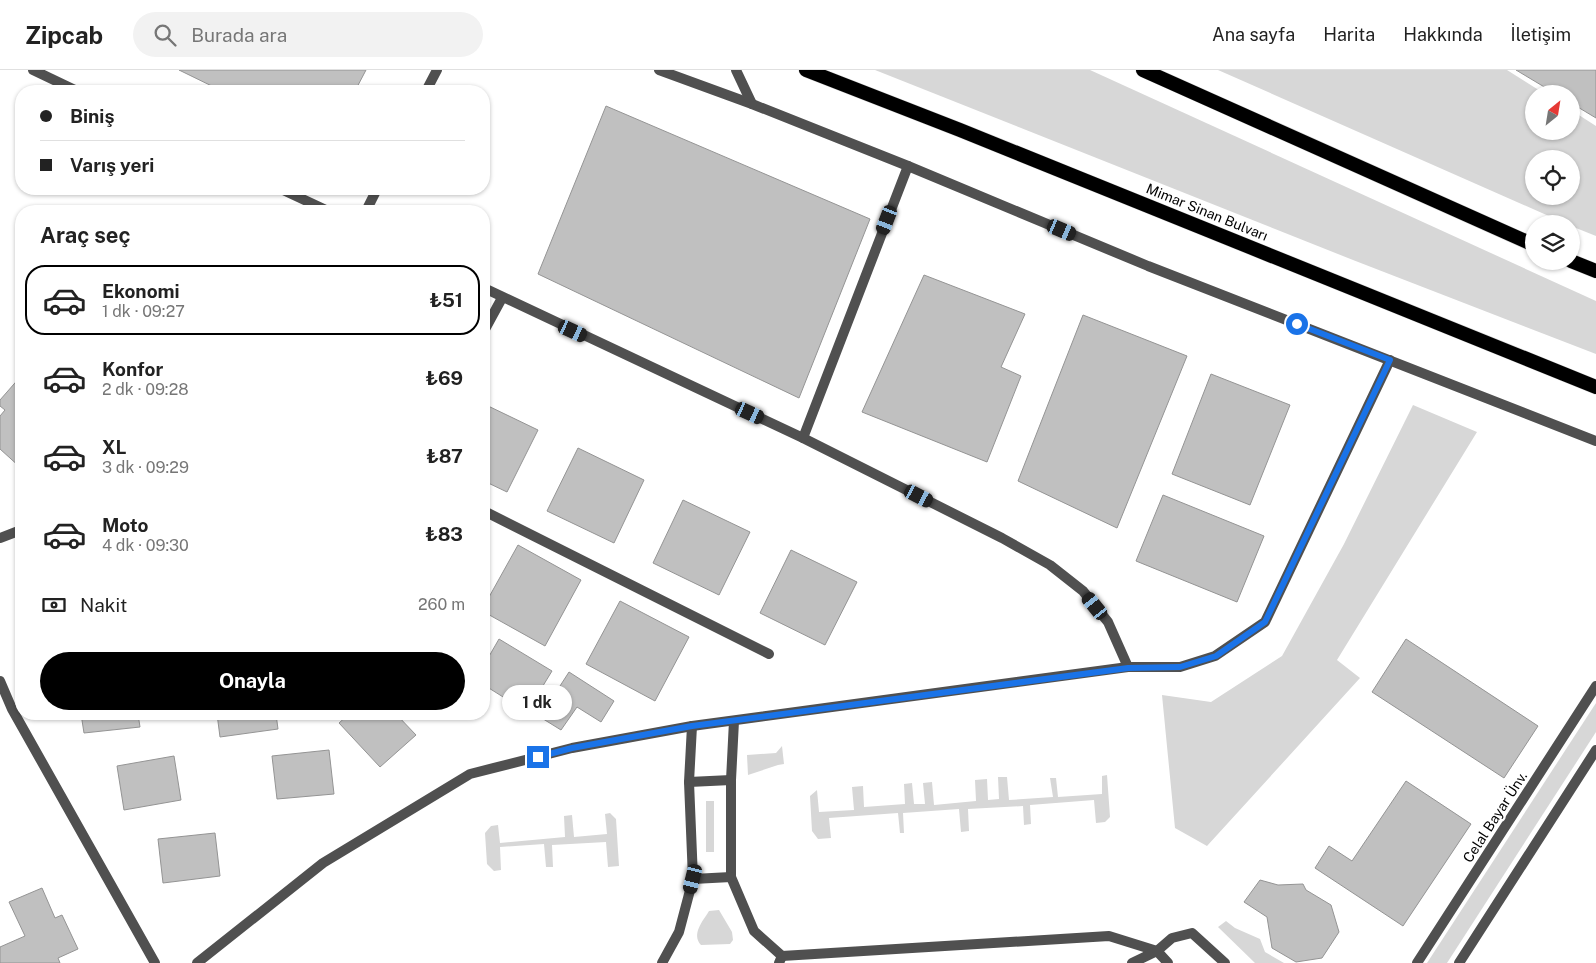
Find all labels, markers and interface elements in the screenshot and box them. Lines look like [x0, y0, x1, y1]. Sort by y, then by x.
search box [133, 12, 483, 57]
text: Zipcab [25, 21, 103, 49]
icon: search [151, 21, 179, 49]
text: Burada ara [191, 24, 287, 46]
text: Ana sayfa [1212, 24, 1295, 45]
text: Harita [1323, 24, 1375, 45]
text: Hakkında [1403, 24, 1483, 45]
text: İletişim [1511, 24, 1571, 45]
north arrow [1525, 85, 1580, 140]
map controls [1525, 85, 1580, 270]
text: Biniş [70, 105, 114, 127]
button: locate [1525, 150, 1580, 205]
text: Varış yeri [70, 154, 154, 176]
street label: Mimar Sinan Bulvarı [1144, 180, 1270, 244]
car [874, 203, 899, 237]
button: layers [1525, 215, 1580, 270]
car [1045, 217, 1078, 243]
text: Araç seç [40, 222, 131, 248]
icon: car [42, 278, 87, 323]
text: Ekonomi [102, 280, 180, 302]
text: ₺51 [430, 289, 463, 311]
text: 1 dk · 09:27 [102, 302, 185, 321]
route start [1286, 313, 1308, 335]
car [556, 318, 589, 344]
icon: car [42, 356, 87, 401]
text: Konfor [102, 358, 163, 380]
text: ₺69 [426, 367, 463, 389]
text: 2 dk · 09:28 [102, 380, 189, 399]
car [733, 400, 766, 426]
icon: car [42, 434, 87, 479]
text: XL [102, 436, 127, 458]
text: ₺87 [426, 445, 463, 467]
text: 3 dk · 09:29 [102, 458, 189, 477]
car [902, 483, 935, 509]
icon: car [42, 512, 87, 557]
text: Moto [102, 514, 148, 536]
text: ₺83 [425, 523, 463, 545]
text: 4 dk · 09:30 [102, 536, 189, 555]
car [1079, 590, 1110, 622]
icon: cash [40, 591, 68, 619]
text: Nakit [80, 594, 127, 616]
text: 260 m [418, 595, 465, 614]
button: Onayla [40, 652, 465, 710]
callout: 1 dk [503, 684, 573, 720]
text: 1 dk [522, 693, 552, 712]
route end [527, 746, 549, 768]
street label: Celal Bayar Ünv. [1458, 767, 1530, 865]
car [682, 863, 703, 895]

